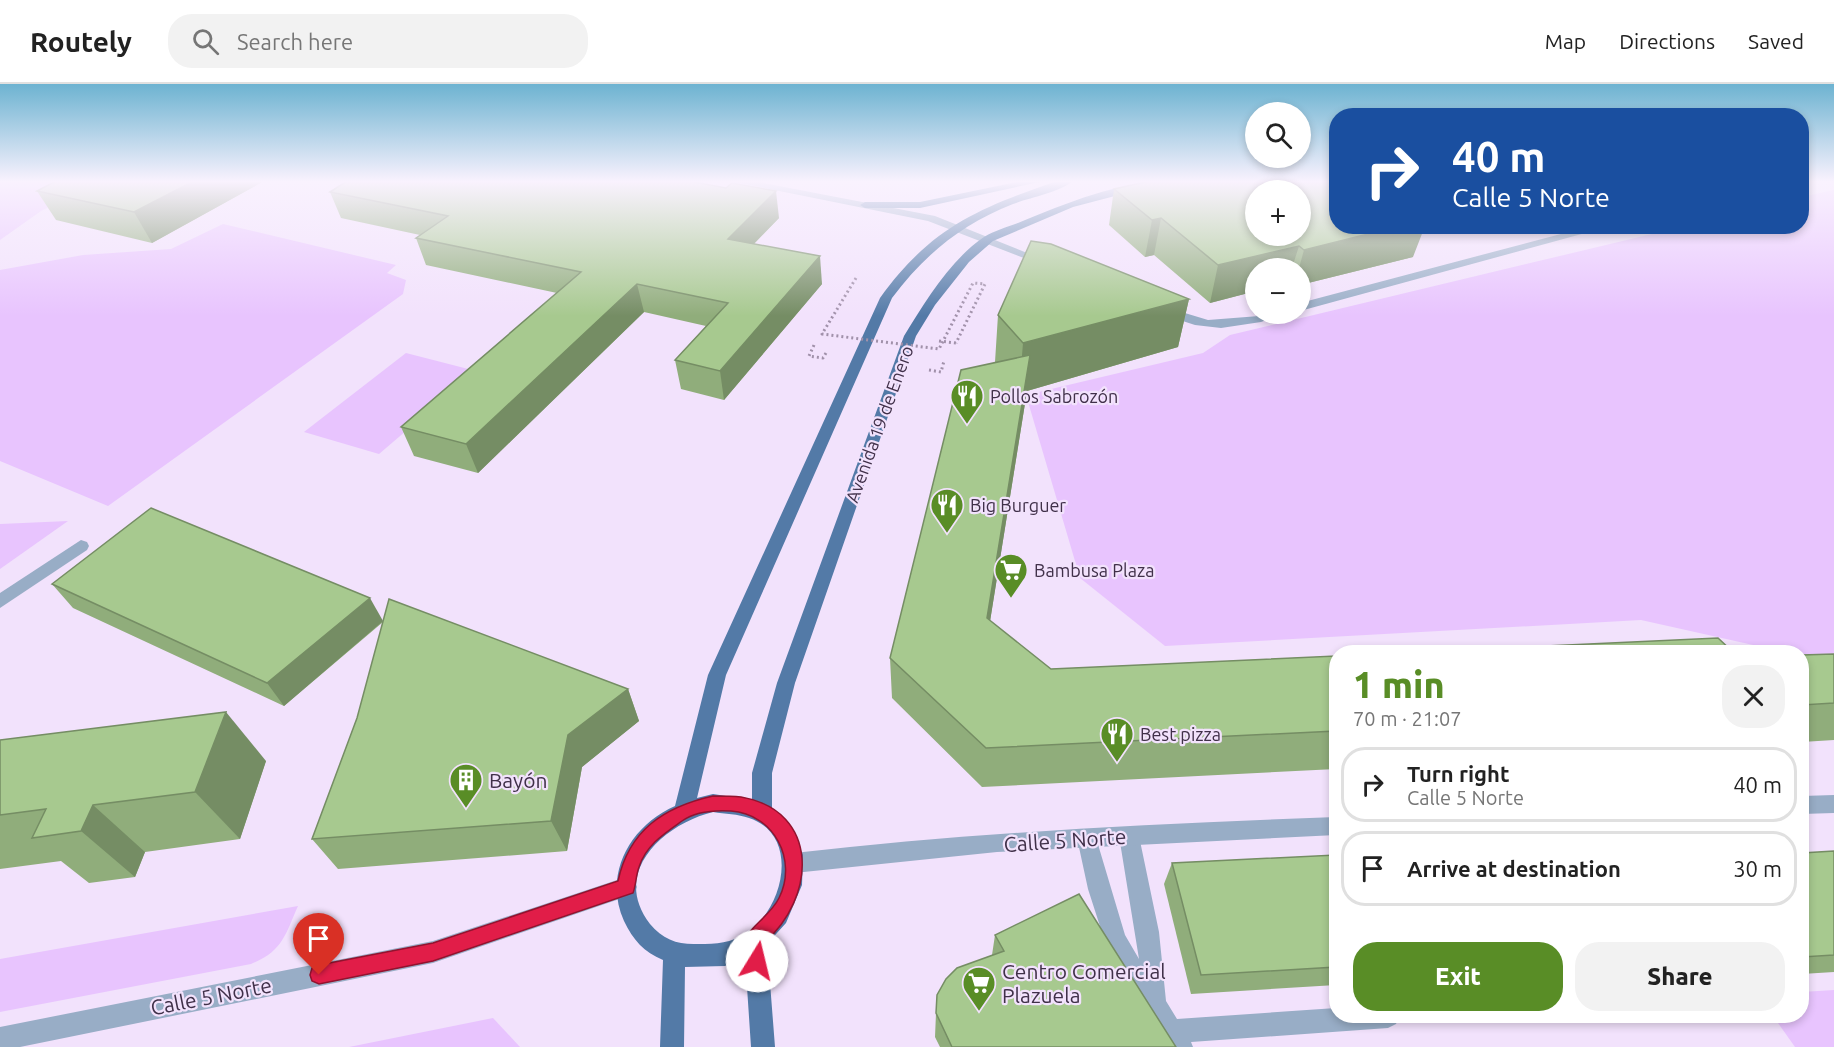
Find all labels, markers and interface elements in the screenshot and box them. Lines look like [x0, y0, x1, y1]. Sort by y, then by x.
search box [168, 14, 588, 68]
icon: search [189, 25, 222, 58]
text: Routely [30, 26, 132, 57]
text: Search here [237, 29, 353, 54]
text: Map [1545, 29, 1586, 53]
text: Directions [1619, 29, 1715, 53]
text: Saved [1748, 29, 1804, 53]
map controls [1245, 102, 1311, 324]
button: search [1245, 102, 1311, 168]
icon: right [1353, 132, 1431, 210]
text: 40 m [1452, 133, 1546, 180]
button: + [1245, 180, 1311, 246]
text: Calle 5 Norte [1452, 182, 1610, 212]
button: − [1245, 258, 1311, 324]
street label: Avenida 19 de Enero [841, 343, 917, 505]
restaurant icon: Pollos Sabrozón [949, 378, 985, 425]
place label: Pollos Sabrozón [990, 386, 1118, 406]
restaurant icon: Big Burguer [929, 487, 965, 534]
place label: Big Burguer [970, 495, 1066, 515]
supermarket icon: Bambusa Plaza [993, 552, 1029, 599]
place label: Bambusa Plaza [1034, 560, 1154, 580]
text: 1 min [1353, 664, 1445, 705]
button: close [1722, 665, 1785, 728]
text: 70 m · 21:07 [1353, 707, 1462, 730]
restaurant icon: Best pizza [1099, 716, 1135, 763]
place label: Best pizza [1140, 724, 1221, 744]
text: Turn right [1407, 761, 1509, 786]
building icon: Bayón [448, 762, 484, 809]
place label: Bayón [489, 768, 547, 792]
icon: right [1356, 768, 1389, 801]
text: 40 m [1733, 772, 1782, 797]
text: Calle 5 Norte [1407, 786, 1524, 809]
street label: Calle 5 Norte [1003, 824, 1127, 856]
icon: arrive [1356, 852, 1389, 885]
text: Arrive at destination [1407, 856, 1621, 881]
text: 30 m [1733, 856, 1782, 881]
pin [293, 913, 344, 975]
icon: arrive [302, 922, 335, 955]
position arrow [725, 929, 789, 993]
button: Exit [1353, 942, 1563, 1011]
button: Share [1575, 942, 1785, 1011]
place label: Centro Comercial Plazuela [1002, 959, 1166, 1007]
supermarket icon: Centro Comercial Plazuela [961, 965, 997, 1012]
street label: Calle 5 Norte [148, 973, 274, 1019]

